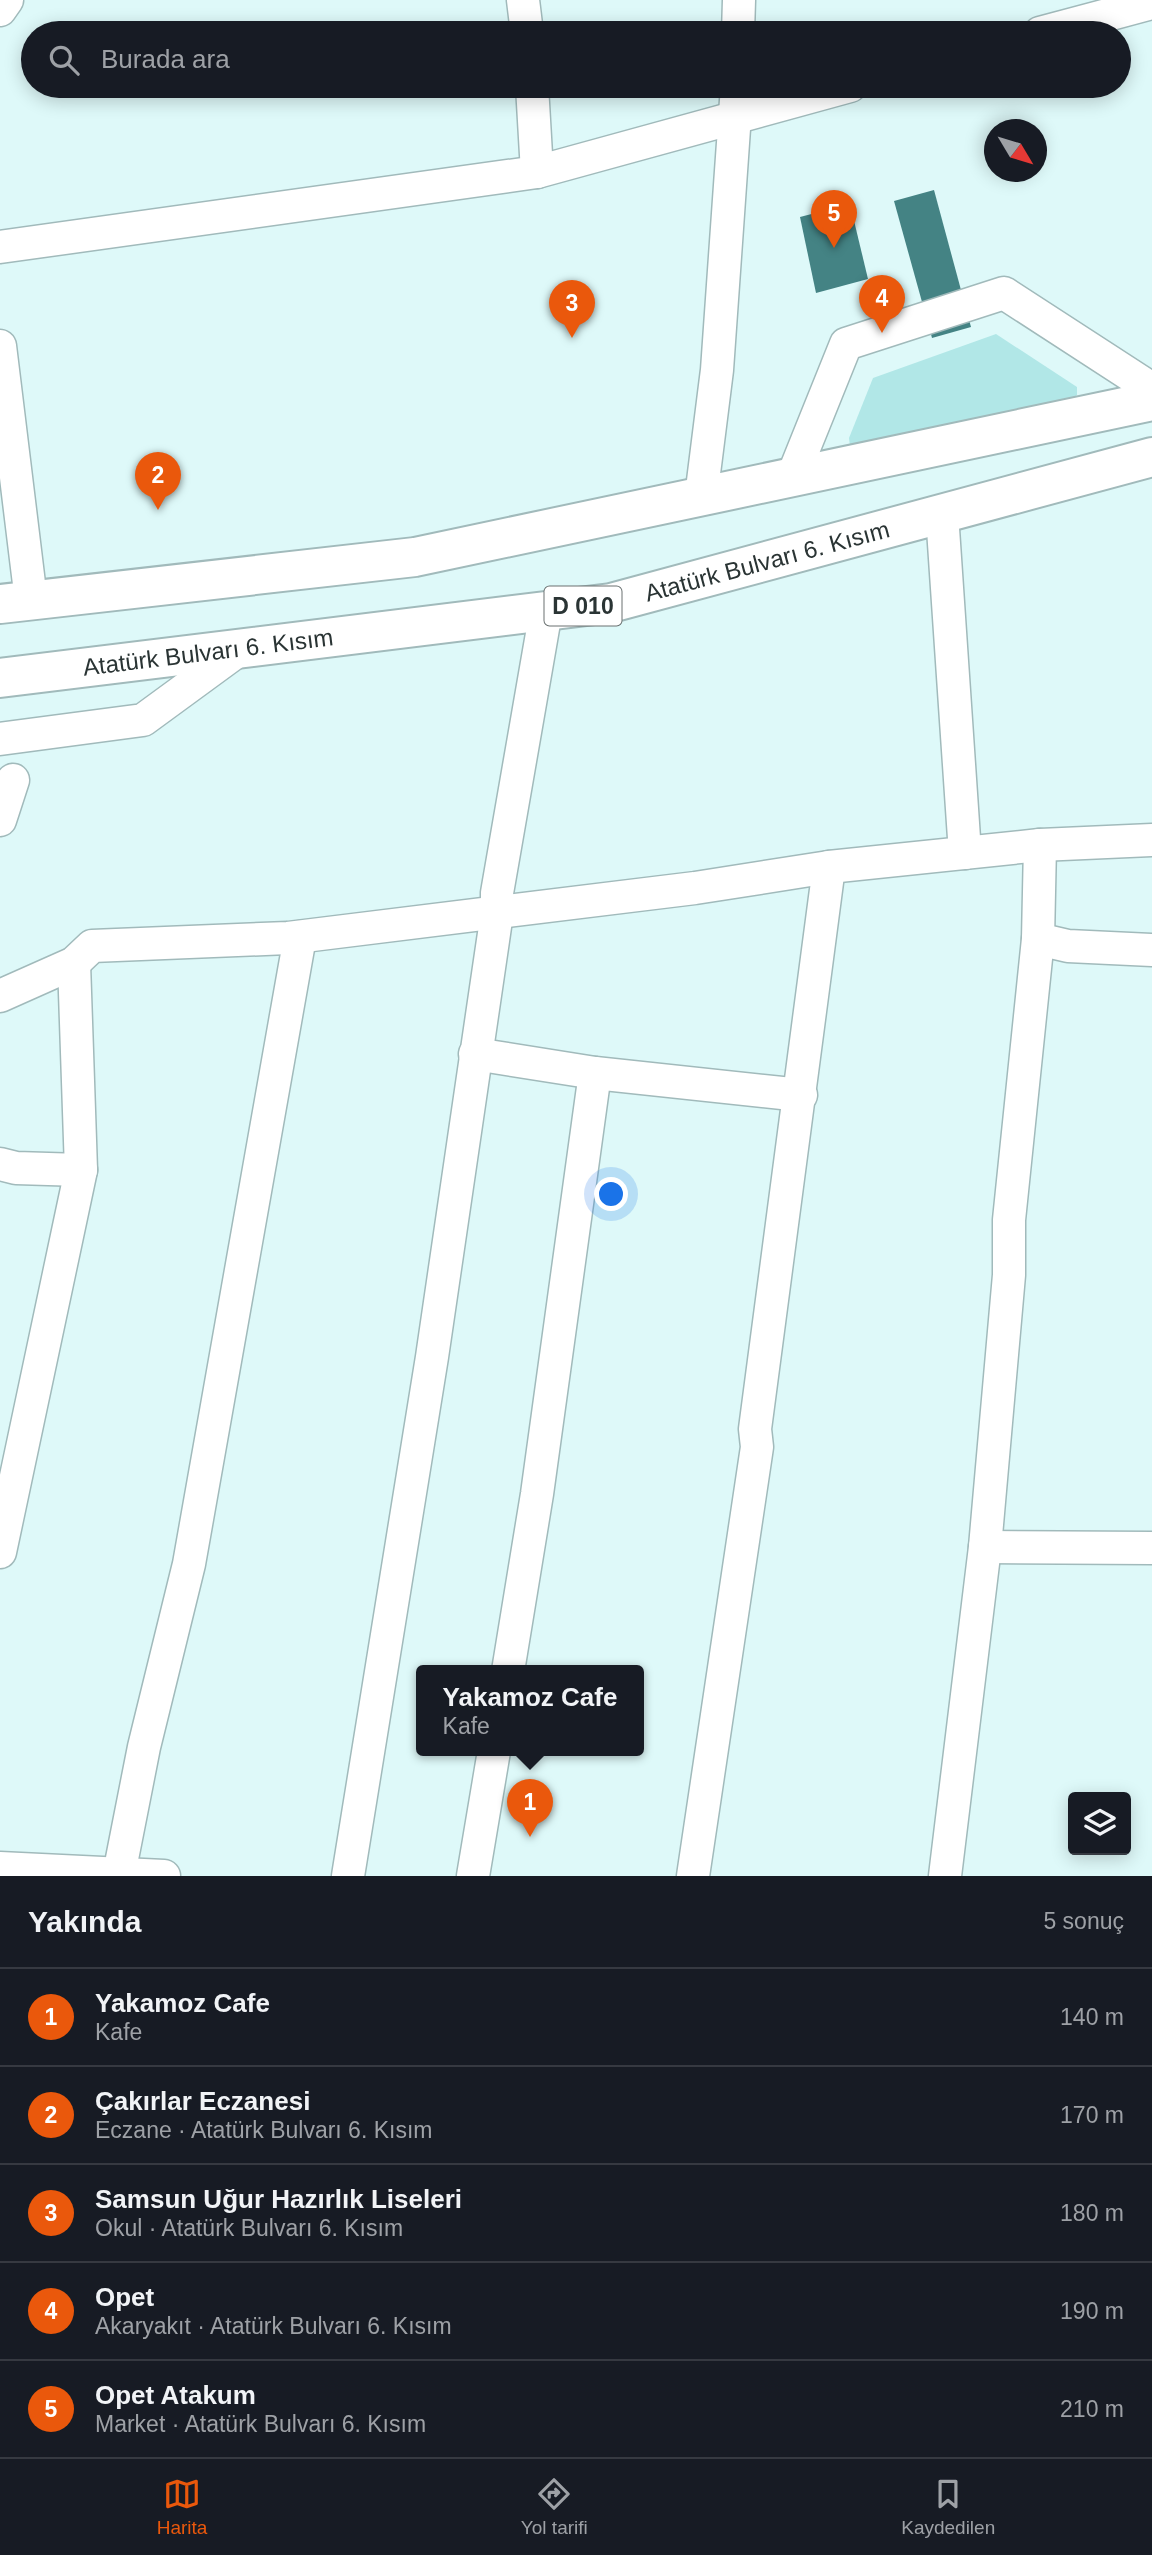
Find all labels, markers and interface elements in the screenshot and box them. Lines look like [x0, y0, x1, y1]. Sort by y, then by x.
search box [21, 21, 1131, 98]
icon: search [45, 41, 83, 79]
text: Burada ara [101, 44, 230, 74]
north arrow [984, 119, 1047, 182]
pin: 5 [811, 190, 857, 248]
pin: 4 [859, 275, 905, 333]
pin: 3 [549, 280, 595, 338]
pin: 2 [135, 452, 181, 510]
street label: Atatürk Bulvarı 6. Kısım [642, 515, 892, 607]
road number: D 010 [544, 586, 622, 626]
street label: Atatürk Bulvarı 6. Kısım [81, 623, 335, 681]
your location [594, 1177, 628, 1211]
popup [416, 1665, 644, 1756]
text: Yakamoz Cafe [443, 1682, 617, 1712]
text: Kafe [443, 1713, 490, 1739]
pin: 1 [507, 1779, 553, 1837]
map controls [1068, 1792, 1131, 1855]
button: layers [1068, 1792, 1131, 1855]
text: Yakında [28, 1905, 141, 1938]
text: 5 sonuç [1043, 1908, 1124, 1934]
text: Yakamoz Cafe [95, 1988, 270, 2018]
text: 1 [45, 2004, 57, 2030]
text: 140 m [1060, 2004, 1124, 2030]
text: Kafe [95, 2019, 142, 2045]
text: Çakırlar Eczanesi [95, 2086, 310, 2116]
text: 2 [45, 2102, 57, 2128]
text: 170 m [1060, 2102, 1124, 2128]
text: Eczane · Atatürk Bulvarı 6. Kısım [95, 2117, 432, 2143]
text: Samsun Uğur Hazırlık Liseleri [95, 2184, 462, 2214]
text: 3 [45, 2200, 57, 2226]
text: 180 m [1060, 2200, 1124, 2226]
text: Okul · Atatürk Bulvarı 6. Kısım [95, 2215, 403, 2241]
text: Opet [95, 2282, 154, 2312]
text: 4 [45, 2298, 57, 2324]
text: 190 m [1060, 2298, 1124, 2324]
text: Akaryakıt · Atatürk Bulvarı 6. Kısım [95, 2313, 452, 2339]
text: Opet Atakum [95, 2380, 256, 2410]
text: 5 [45, 2396, 57, 2422]
text: 210 m [1060, 2396, 1124, 2422]
text: Market · Atatürk Bulvarı 6. Kısım [95, 2411, 426, 2437]
tab: Harita [157, 2475, 207, 2539]
tab: Yol tarifi [521, 2475, 588, 2539]
tab: Kaydedilen [901, 2475, 995, 2539]

